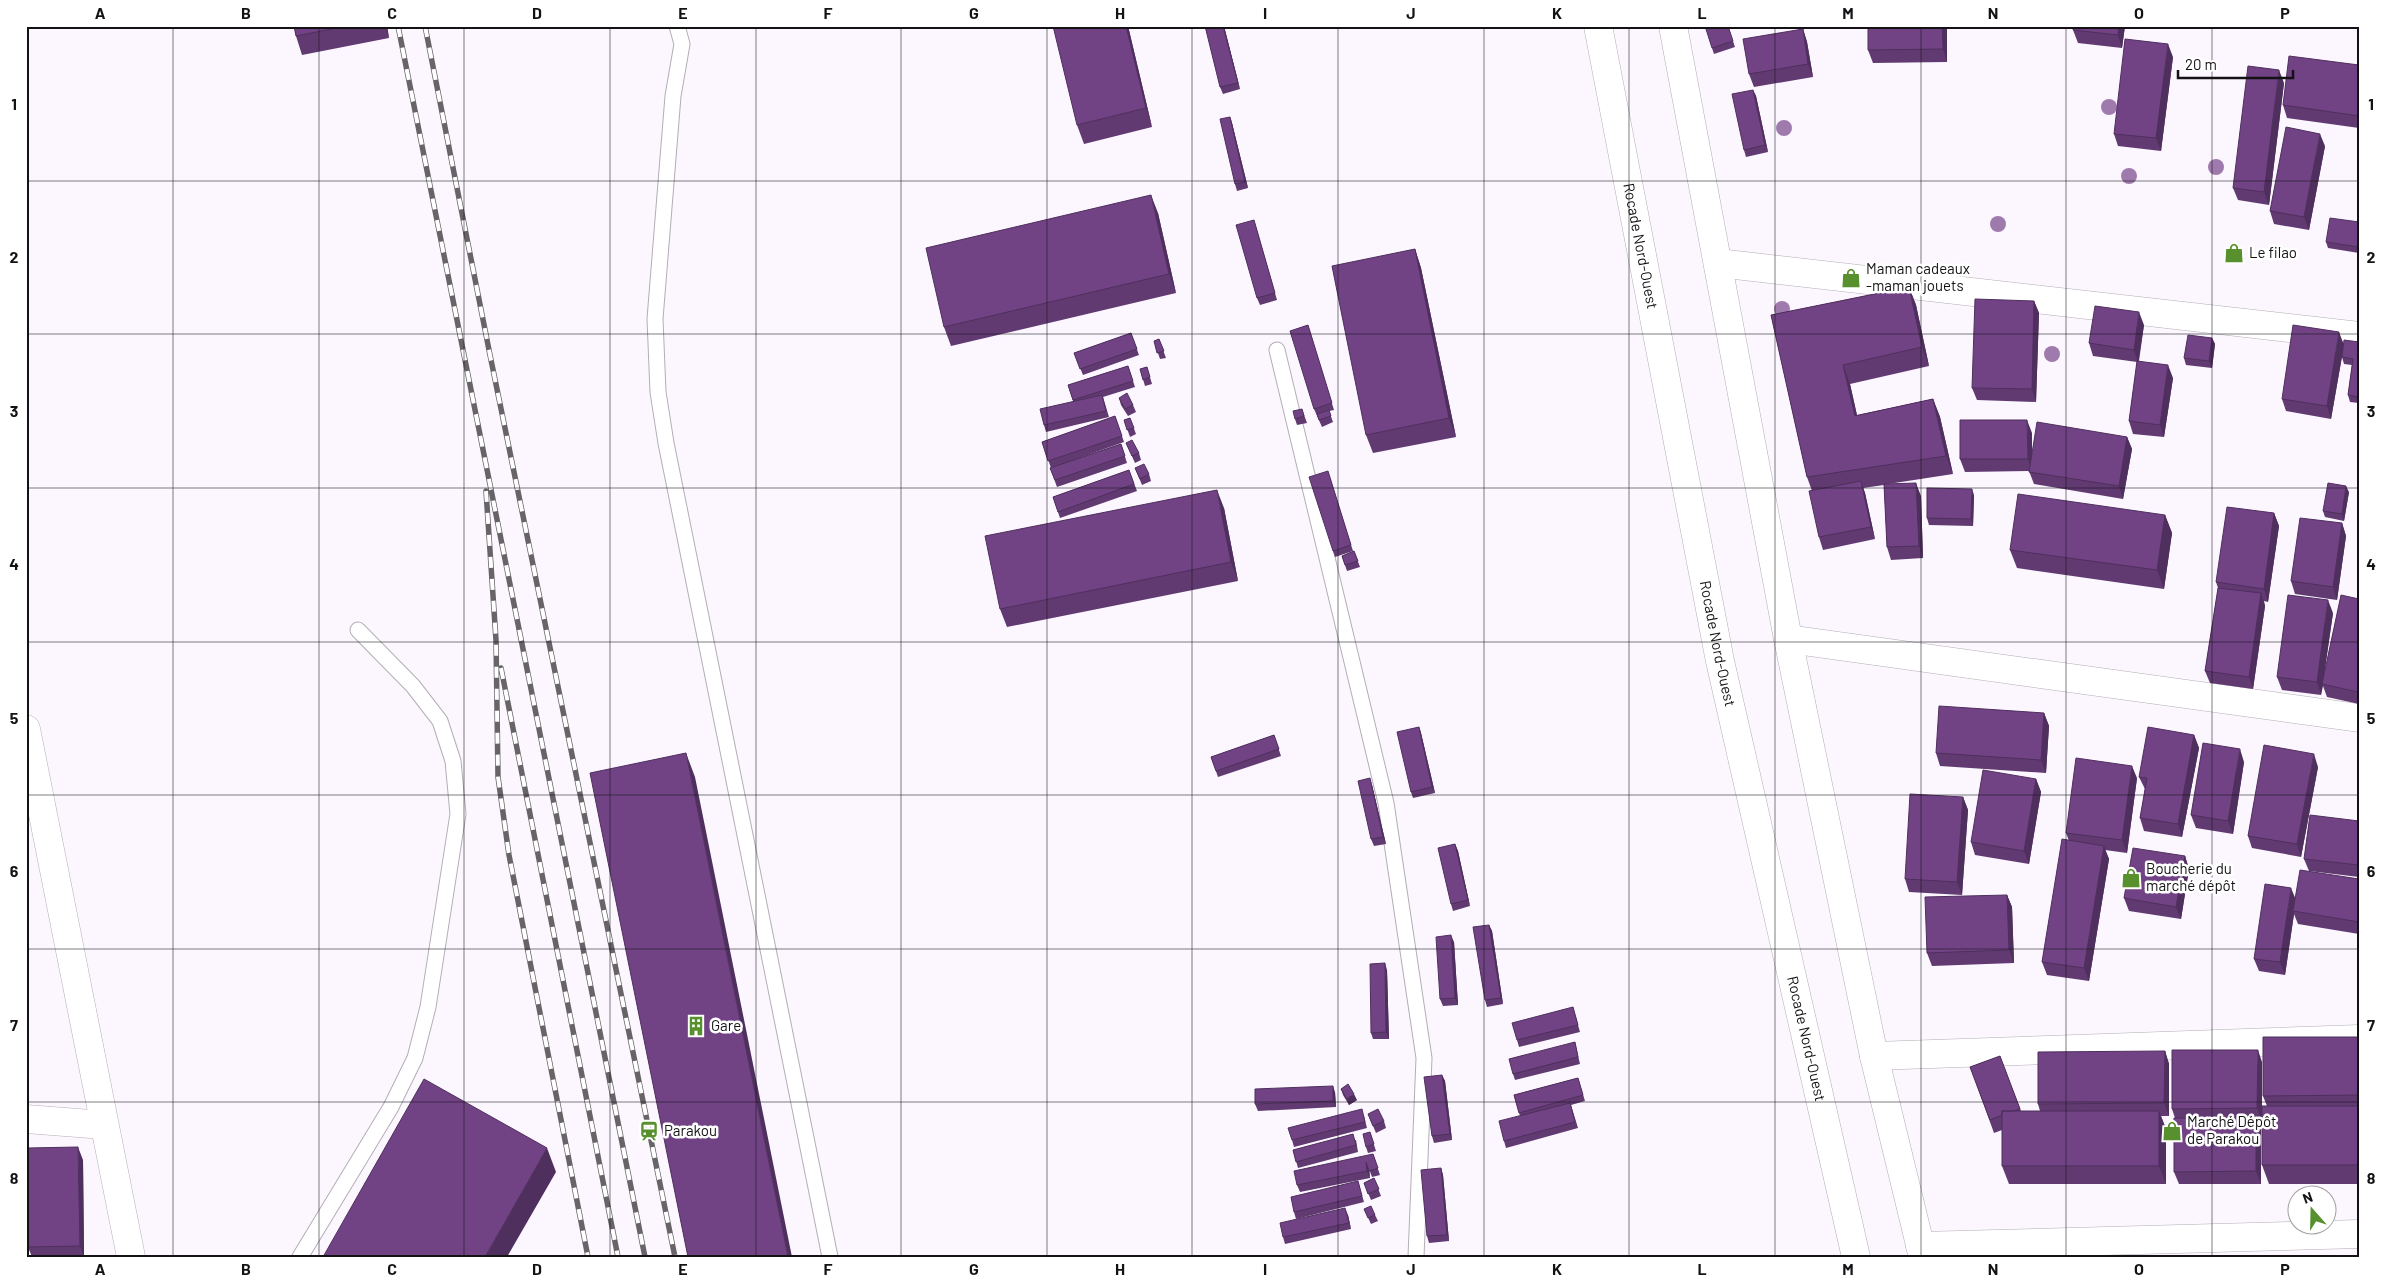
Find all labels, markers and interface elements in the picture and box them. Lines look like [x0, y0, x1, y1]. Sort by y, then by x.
text: A [95, 3, 106, 22]
text: B [241, 3, 251, 22]
text: C [387, 3, 397, 22]
text: D [532, 3, 542, 22]
text: E [678, 3, 688, 22]
text: F [824, 3, 833, 22]
text: G [969, 3, 979, 22]
text: H [1115, 3, 1125, 22]
text: I [1263, 3, 1267, 22]
text: J [1406, 3, 1416, 22]
text: K [1552, 3, 1562, 22]
text: L [1697, 3, 1707, 22]
text: M [1842, 3, 1854, 22]
text: N [1988, 3, 1998, 22]
text: O [2134, 3, 2144, 22]
text: P [2280, 3, 2290, 22]
scale bar [2178, 48, 2292, 80]
text: 20 m [2185, 55, 2217, 73]
text: 1 [11, 94, 17, 113]
text: 1 [2368, 94, 2374, 113]
street label: Rocade Nord-Ouest [1620, 181, 1662, 310]
shop icon: Le filao [2223, 242, 2245, 264]
place label: Le filao [2249, 243, 2297, 261]
text: 2 [10, 247, 19, 266]
text: 2 [2367, 247, 2376, 266]
place label: Maman cadeaux -maman jouets [1866, 259, 1970, 294]
shop icon: Maman cadeaux -maman jouets [1840, 267, 1862, 289]
text: 3 [10, 401, 18, 420]
text: 3 [2367, 401, 2375, 420]
text: 4 [9, 554, 19, 573]
text: 4 [2366, 554, 2376, 573]
street label: Rocade Nord-Ouest [1697, 579, 1740, 708]
text: 5 [10, 708, 19, 727]
text: 5 [2367, 708, 2376, 727]
place label: Boucherie du marché dépôt [2146, 859, 2236, 894]
text: 6 [10, 861, 19, 880]
text: 6 [2367, 861, 2376, 880]
shop icon: Boucherie du marché dépôt [2120, 867, 2142, 889]
street label: Rocade Nord-Ouest [1784, 974, 1830, 1103]
text: 7 [10, 1015, 18, 1034]
building icon: Gare [685, 1015, 707, 1037]
text: 7 [2367, 1015, 2375, 1034]
place label: Gare [711, 1016, 741, 1034]
place label: Marché Dépôt de Parakou [2187, 1112, 2276, 1147]
station icon: Parakou [638, 1120, 660, 1142]
shop icon: Marché Dépôt de Parakou [2161, 1120, 2183, 1142]
place label: Parakou [664, 1121, 717, 1139]
text: 8 [10, 1168, 19, 1187]
text: 8 [2367, 1168, 2376, 1187]
north arrow [2288, 1186, 2338, 1236]
text: N [2300, 1188, 2315, 1207]
text: A [95, 1259, 106, 1278]
text: B [241, 1259, 251, 1278]
text: C [387, 1259, 397, 1278]
text: D [532, 1259, 542, 1278]
text: E [678, 1259, 688, 1278]
text: F [824, 1259, 833, 1278]
text: G [969, 1259, 979, 1278]
text: H [1115, 1259, 1125, 1278]
text: I [1263, 1259, 1267, 1278]
text: J [1406, 1259, 1416, 1278]
text: K [1552, 1259, 1562, 1278]
text: L [1697, 1259, 1707, 1278]
text: M [1842, 1259, 1854, 1278]
text: N [1988, 1259, 1998, 1278]
text: O [2134, 1259, 2144, 1278]
text: P [2280, 1259, 2290, 1278]

